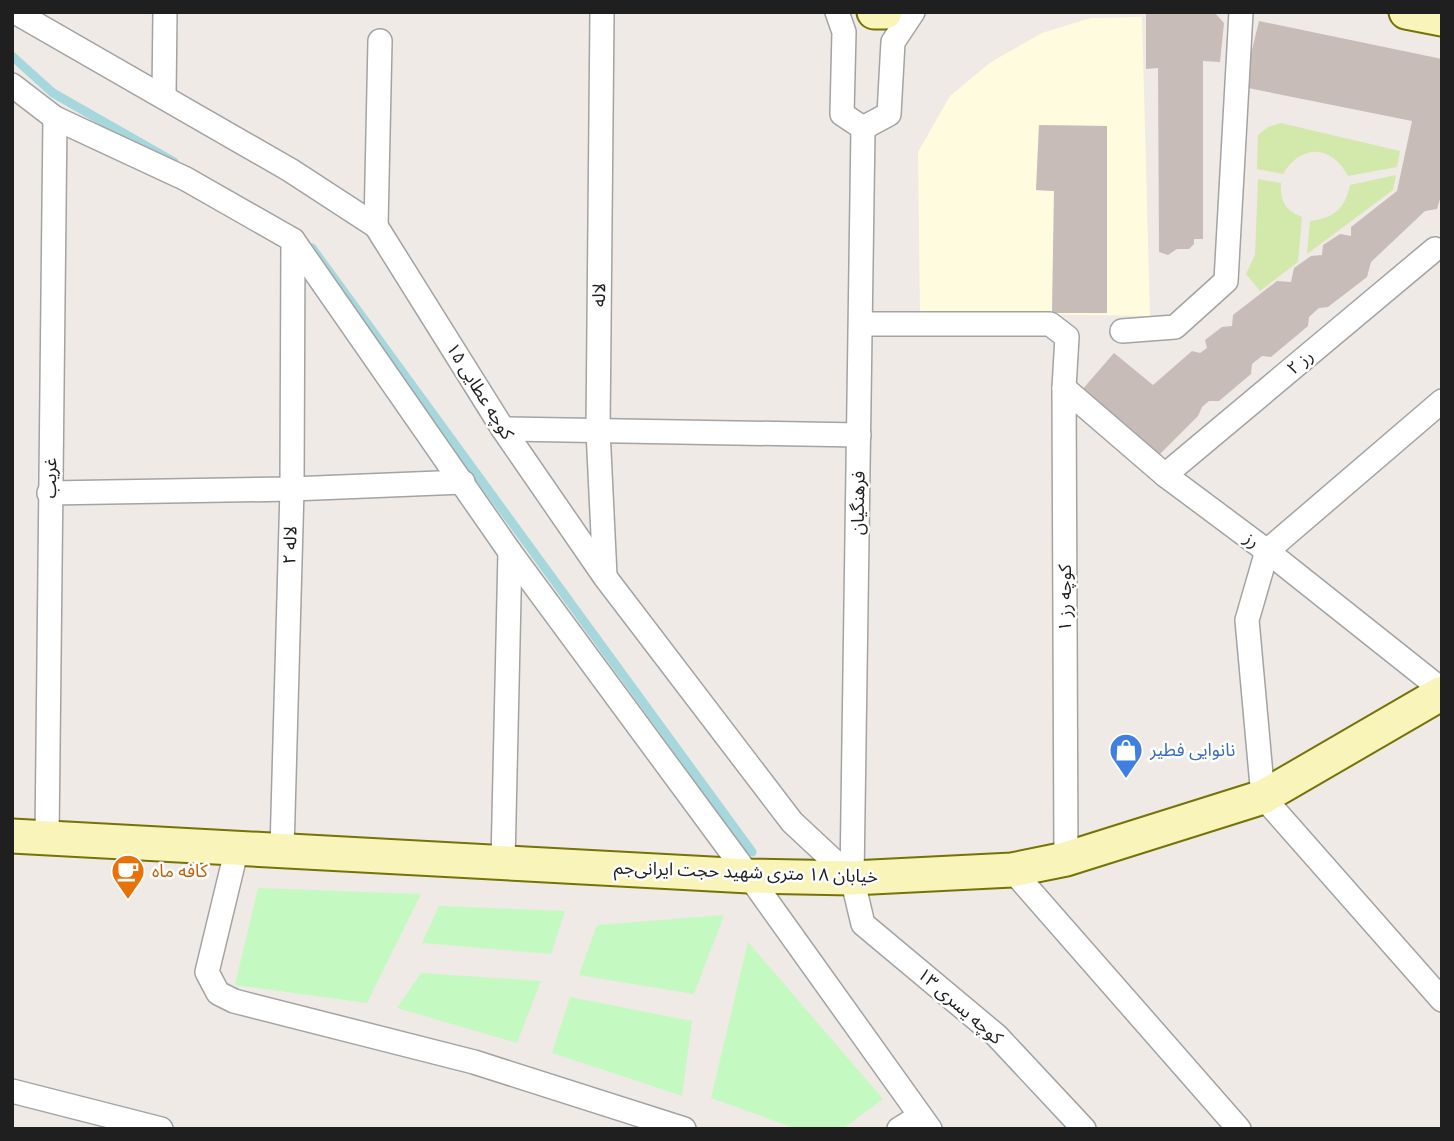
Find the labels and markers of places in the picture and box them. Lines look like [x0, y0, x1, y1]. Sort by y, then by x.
shop icon: نانوایی فطیر [1107, 731, 1145, 780]
place label: نانوایی فطیر [1149, 740, 1235, 763]
cafe icon: کافه ماه [109, 852, 147, 901]
place label: کافه ماه [152, 861, 208, 884]

